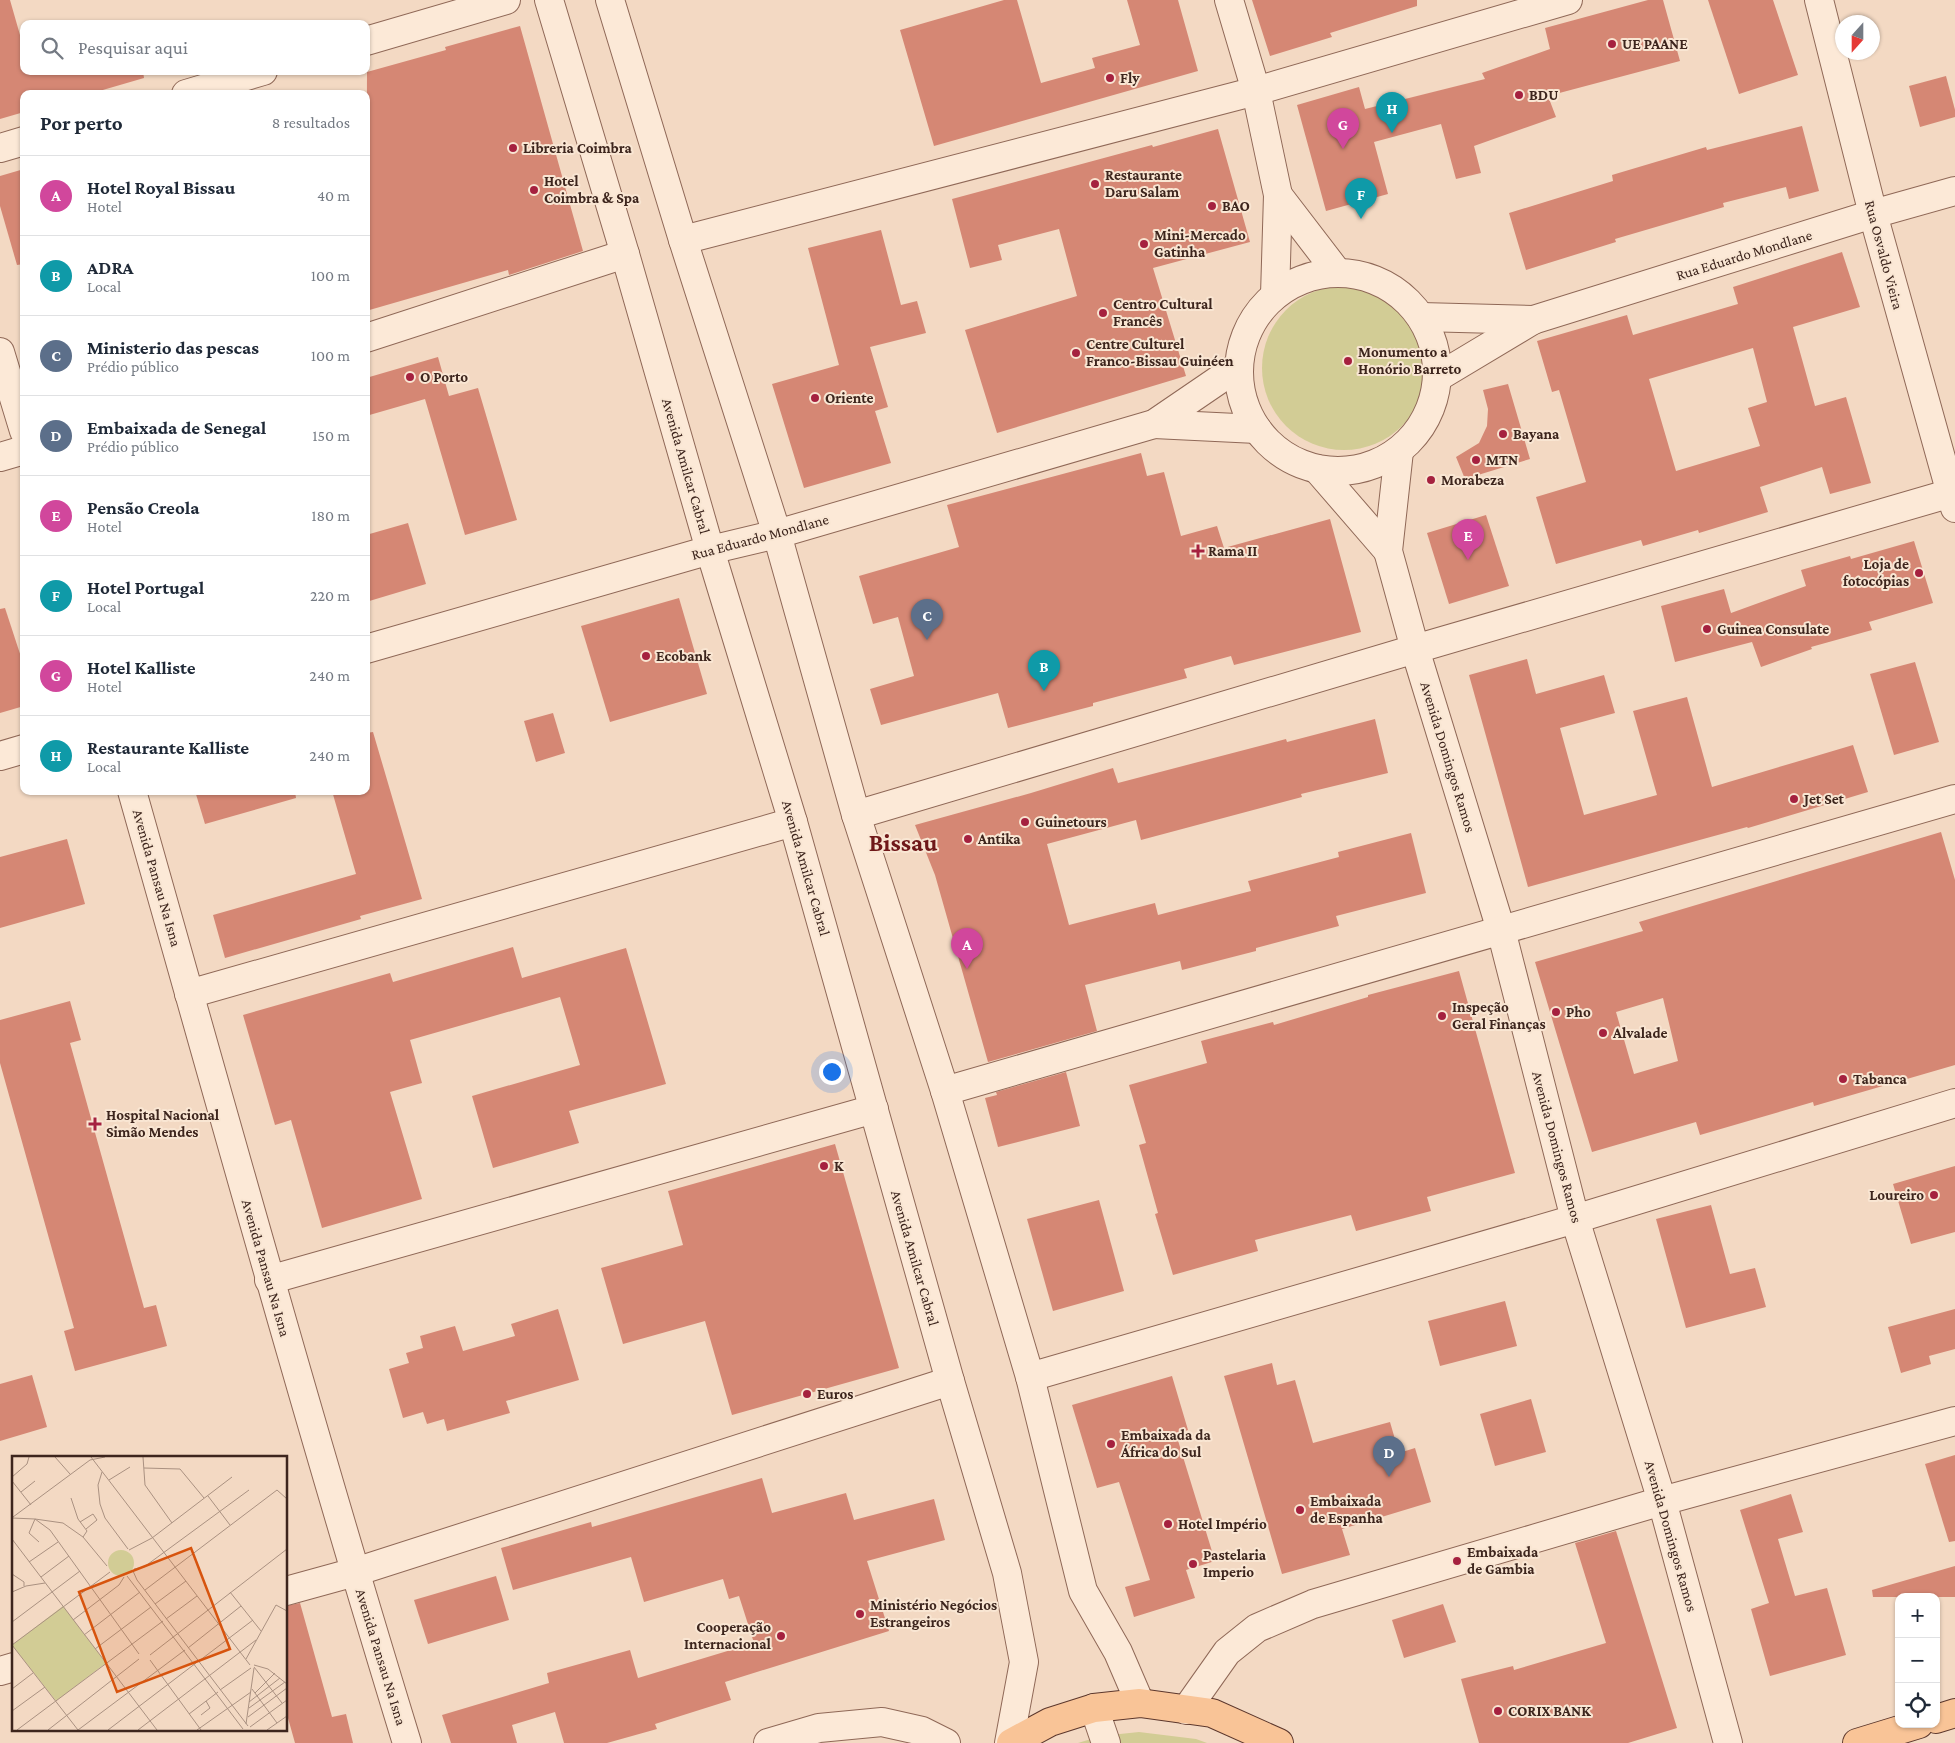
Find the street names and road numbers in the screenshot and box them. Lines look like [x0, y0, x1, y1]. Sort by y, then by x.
street label: Rua Osvaldo Vieira [1862, 199, 1906, 311]
street label: Rua Eduardo Mondlane [1674, 227, 1814, 283]
street label: Avenida Amilcar Cabral [659, 396, 713, 536]
street label: Rua Eduardo Mondlane [690, 511, 831, 563]
street label: Avenida Domingos Ramos [1417, 680, 1479, 835]
street label: Avenida Amilcar Cabral [779, 798, 833, 938]
street label: Avenida Pansau Na Isna [130, 808, 184, 949]
street label: Avenida Domingos Ramos [1528, 1069, 1585, 1225]
street label: Avenida Amilcar Cabral [888, 1188, 942, 1328]
street label: Avenida Pansau Na Isna [239, 1198, 293, 1339]
street label: Avenida Domingos Ramos [1641, 1459, 1700, 1614]
street label: Avenida Pansau Na Isna [353, 1587, 409, 1727]

